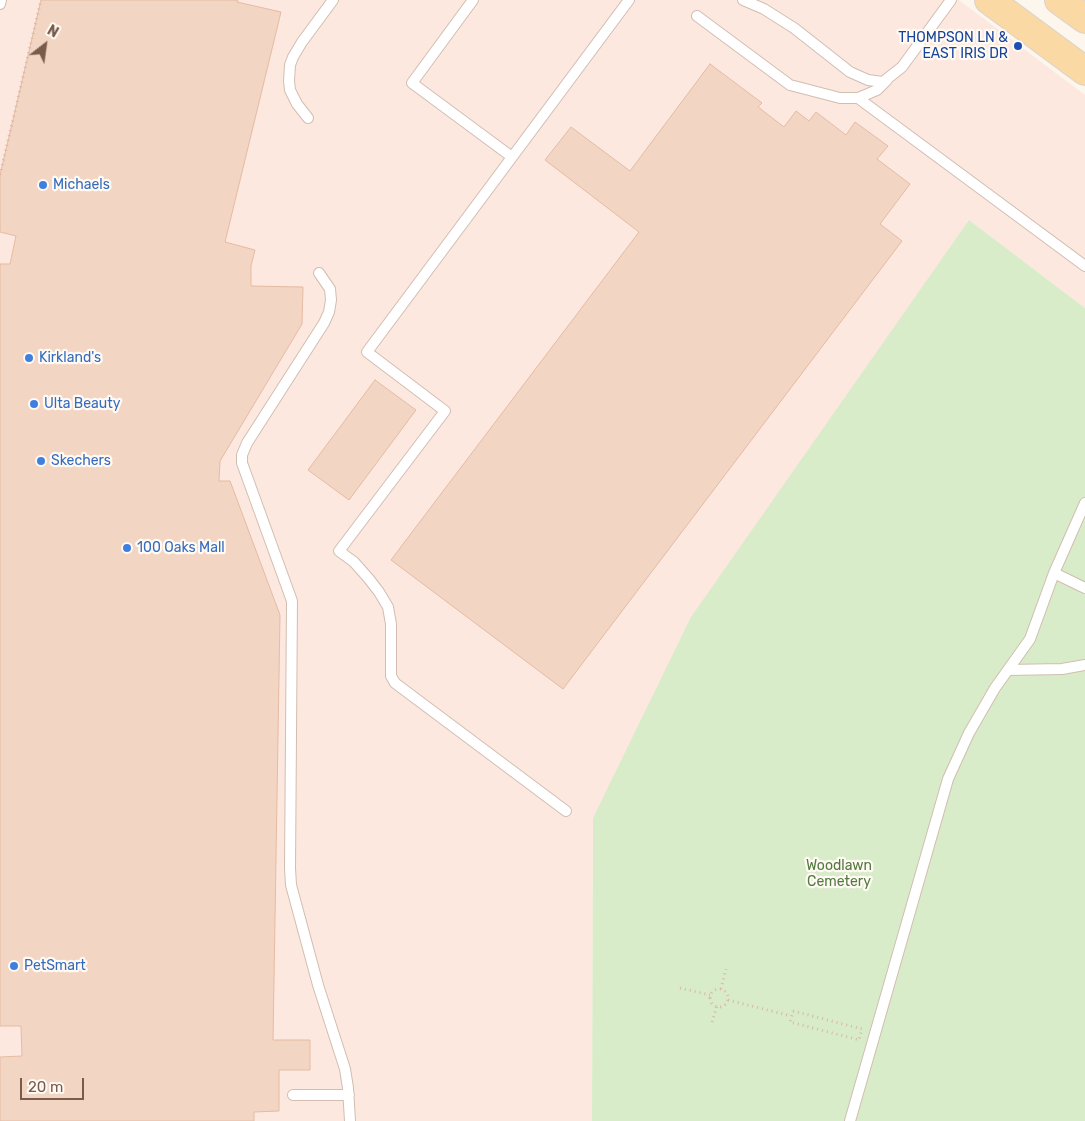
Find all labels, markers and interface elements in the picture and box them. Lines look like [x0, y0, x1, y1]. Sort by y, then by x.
north arrow [20, 20, 70, 70]
text: N [44, 22, 61, 41]
place label: THOMPSON LN & EAST IRIS DR [898, 30, 1008, 62]
marker: THOMPSON LN & EAST IRIS DR [1012, 40, 1024, 52]
place label: Michaels [53, 177, 110, 193]
marker: Michaels [37, 179, 49, 191]
place label: Kirkland's [39, 350, 101, 366]
marker: Kirkland's [23, 352, 35, 364]
place label: Ulta Beauty [44, 396, 120, 412]
marker: Ulta Beauty [28, 398, 40, 410]
place label: Skechers [51, 453, 111, 469]
marker: Skechers [35, 455, 47, 467]
place label: 100 Oaks Mall [137, 540, 225, 556]
marker: 100 Oaks Mall [121, 542, 133, 554]
park label: Woodlawn Cemetery [806, 858, 872, 890]
place label: PetSmart [24, 958, 86, 974]
marker: PetSmart [8, 960, 20, 972]
scale bar [22, 1068, 86, 1100]
text: 20 m [28, 1078, 63, 1096]

